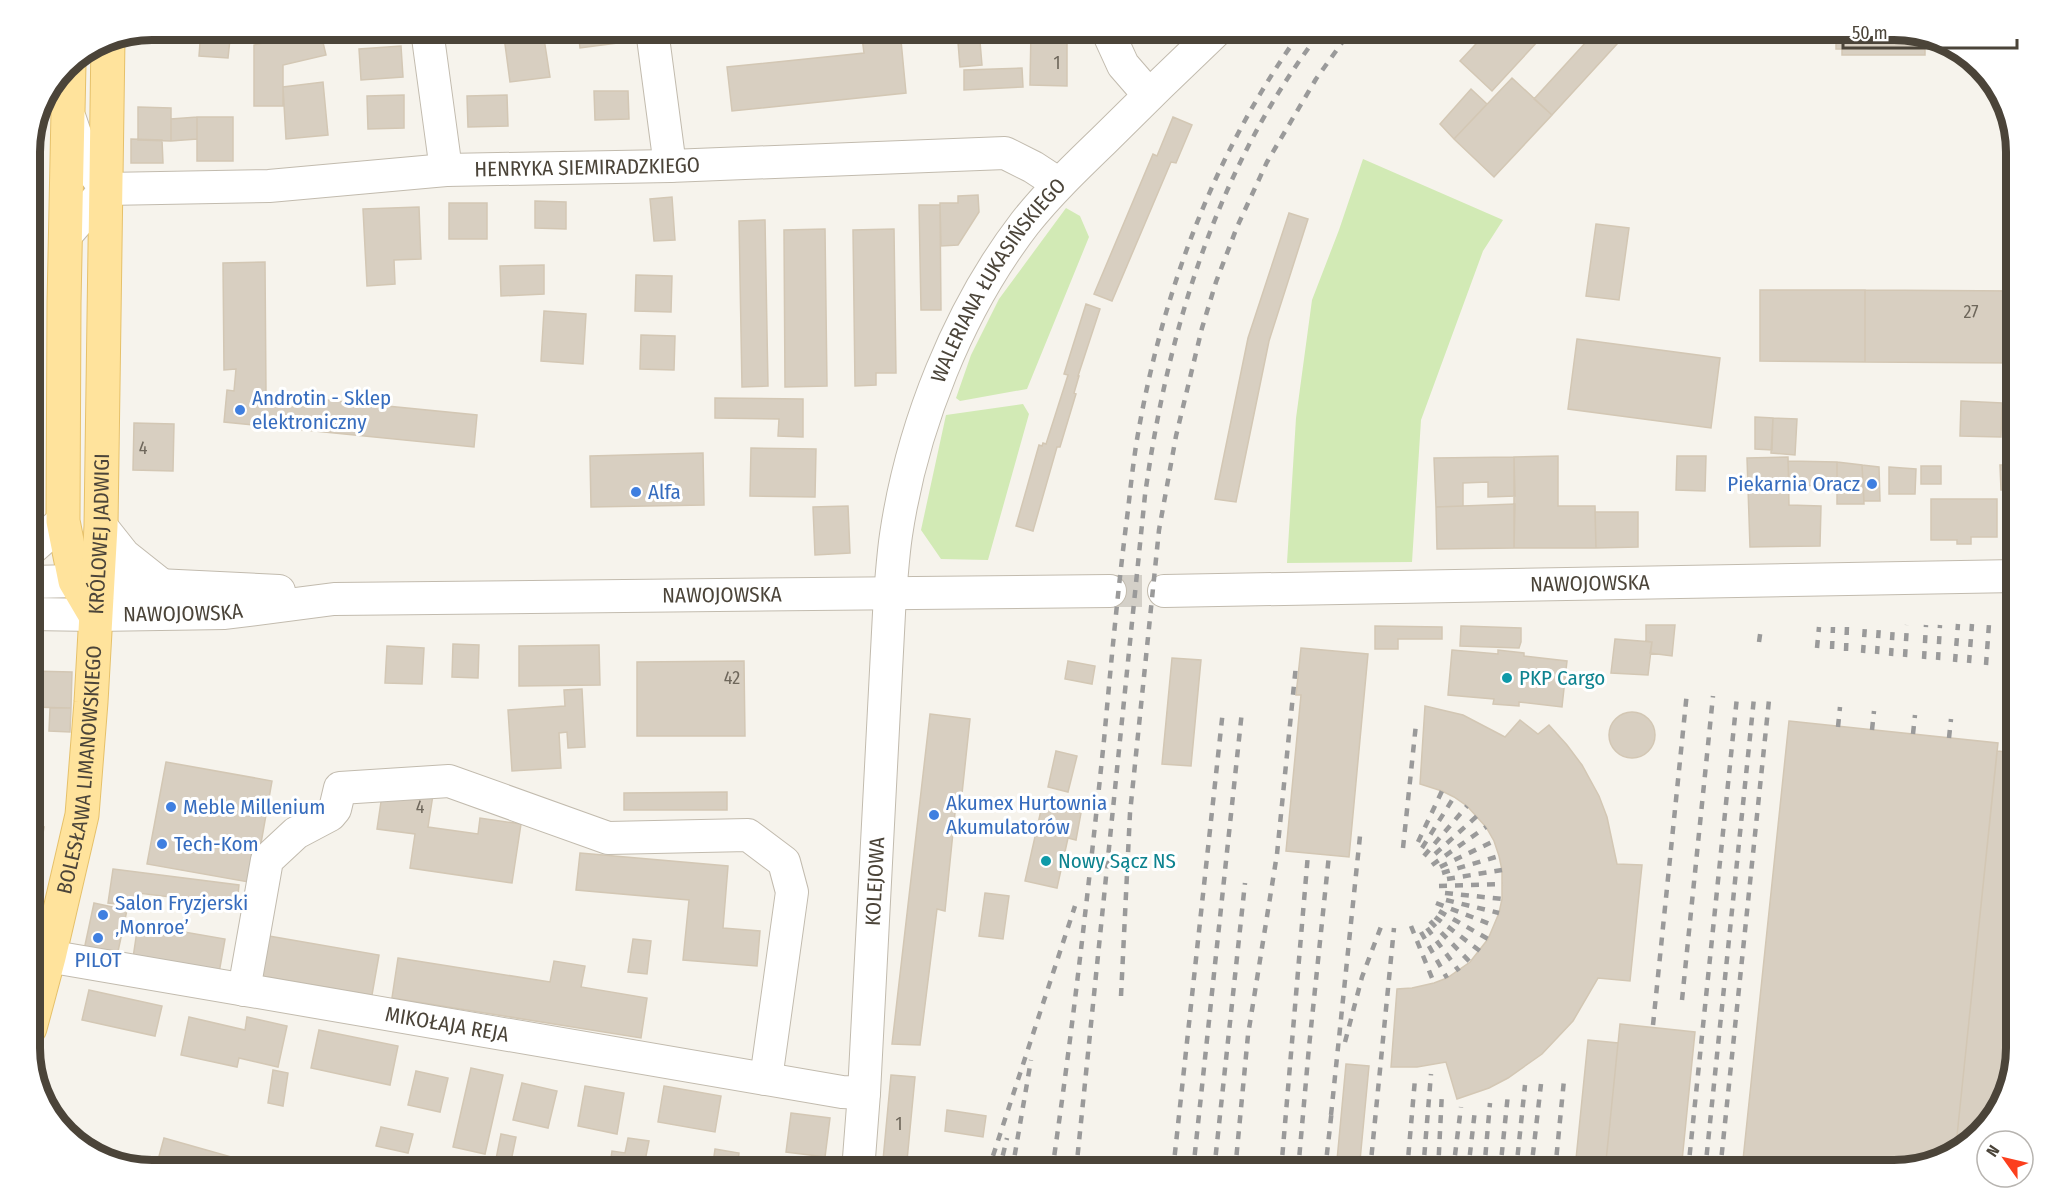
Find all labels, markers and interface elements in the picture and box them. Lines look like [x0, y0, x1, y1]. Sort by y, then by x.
scale bar [1843, 12, 2017, 50]
text: 50 m [1852, 22, 1888, 44]
house number: 1 [1053, 52, 1061, 74]
street label: HENRYKA SIEMIRADZKIEGO [474, 152, 701, 182]
street label: WALERIANA ŁUKASIŃSKIEGO [925, 173, 1071, 386]
house number: 27 [1963, 301, 1979, 323]
place label: Androtin - Sklep elektroniczny [252, 385, 391, 435]
marker: Androtin - Sklep elektroniczny [233, 403, 247, 417]
house number: 4 [139, 437, 148, 459]
street label: KRÓLOWEJ JADWIGI [83, 453, 115, 615]
place label: Piekarnia Oracz [1727, 471, 1860, 497]
marker: Piekarnia Oracz [1865, 477, 1879, 491]
place label: Alfa [648, 479, 681, 505]
marker: Alfa [629, 485, 643, 499]
street label: NAWOJOWSKA [1530, 569, 1650, 598]
street label: NAWOJOWSKA [662, 581, 782, 609]
street label: NAWOJOWSKA [123, 598, 244, 628]
street label: BOLESŁAWA LIMANOWSKIEGO [51, 645, 107, 897]
place label: PKP Cargo [1519, 665, 1605, 691]
house number: 42 [724, 667, 740, 689]
marker: PKP Cargo [1500, 671, 1514, 685]
place label: Akumex Hurtownia Akumulatorów [946, 790, 1107, 840]
place label: Meble Millenium [183, 794, 325, 820]
house number: 4 [416, 796, 425, 818]
marker: Meble Millenium [164, 800, 178, 814]
marker: Akumex Hurtownia Akumulatorów [927, 808, 941, 822]
place label: Tech-Kom [174, 831, 259, 857]
marker: Tech-Kom [155, 837, 169, 851]
street label: KOLEJOWA [860, 837, 890, 927]
place label: Nowy Sącz NS [1058, 848, 1176, 874]
marker: Nowy Sącz NS [1039, 854, 1053, 868]
place label: Salon Fryzjerski ‚Monroe’ [115, 890, 248, 940]
marker: Salon Fryzjerski ‚Monroe’ [96, 908, 110, 922]
marker: PILOT [91, 931, 105, 945]
place label: PILOT [74, 947, 122, 973]
street label: MIKOŁAJA REJA [383, 1001, 511, 1048]
house number: 1 [895, 1113, 903, 1135]
north arrow [1975, 1129, 2035, 1189]
text: N [1982, 1142, 2004, 1160]

